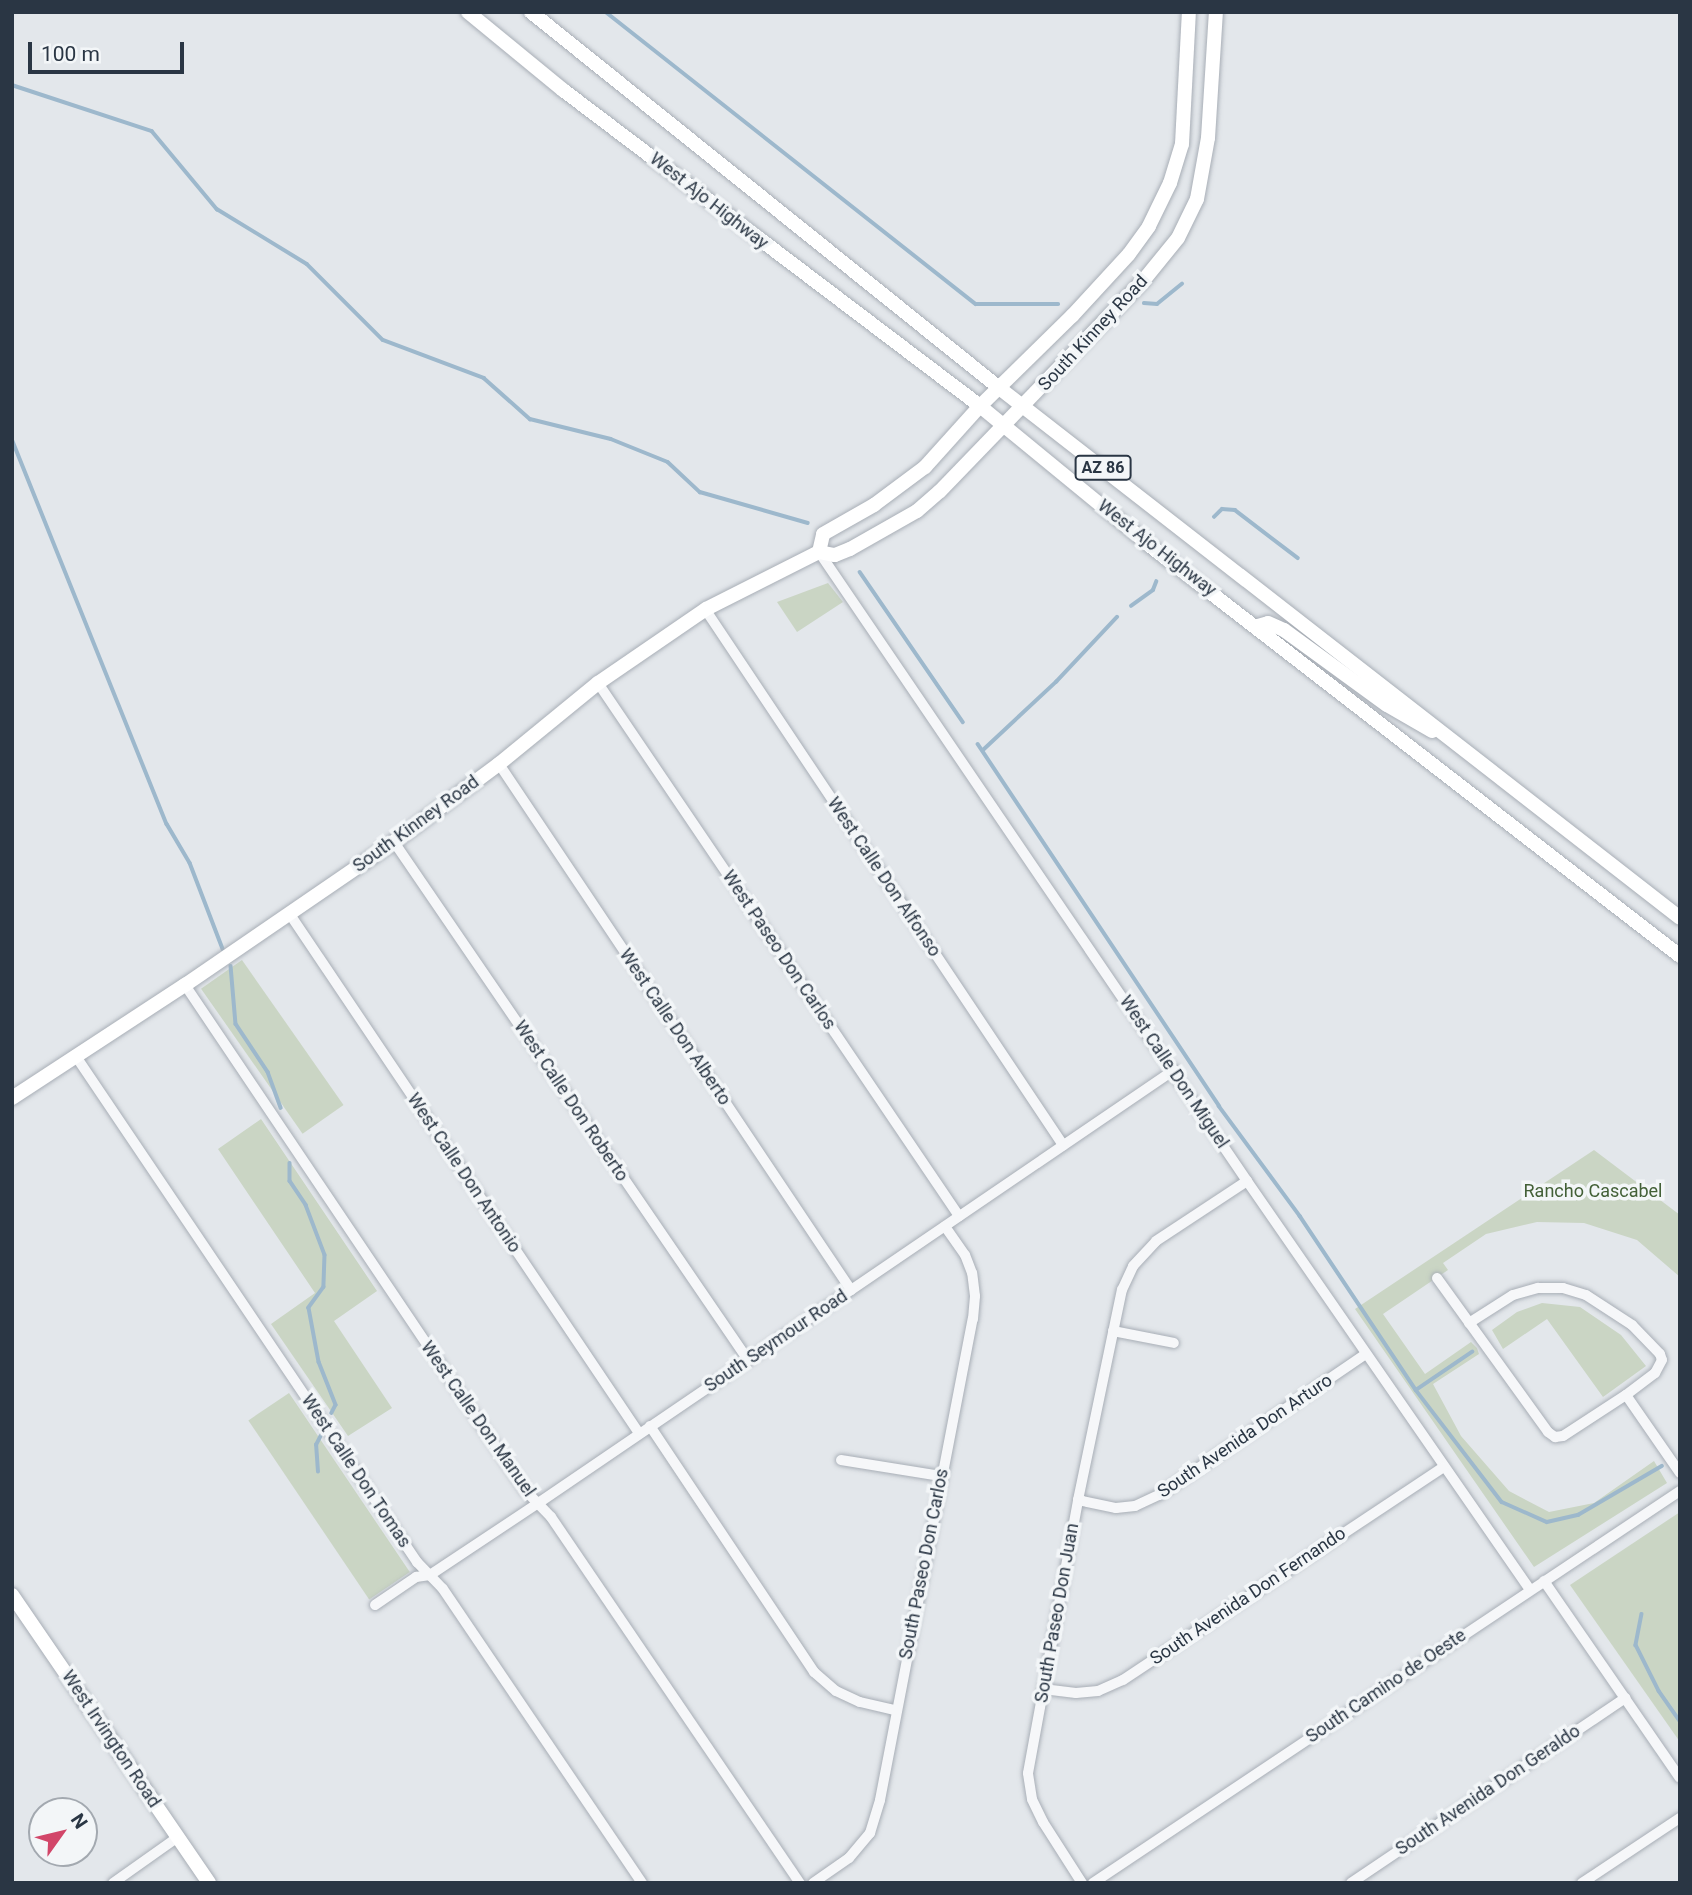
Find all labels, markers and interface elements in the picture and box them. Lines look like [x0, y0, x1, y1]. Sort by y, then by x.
scale bar [32, 28, 187, 72]
text: 100 m [41, 42, 100, 66]
street label: West Ajo Highway [645, 148, 773, 254]
street label: South Kinney Road [1034, 271, 1152, 395]
road number: AZ 86 [1073, 456, 1133, 481]
street label: West Ajo Highway [1093, 495, 1221, 601]
street label: South Kinney Road [349, 771, 483, 877]
street label: West Calle Don Alfonso [823, 793, 945, 961]
street label: West Paseo Don Carlos [718, 866, 840, 1034]
street label: West Calle Don Alberto [615, 945, 735, 1109]
street label: West Calle Don Miguel [1115, 991, 1233, 1153]
street label: West Calle Don Roberto [509, 1017, 633, 1185]
street label: West Calle Don Antonio [403, 1089, 525, 1257]
park label: Rancho Cascabel [1524, 1180, 1662, 1202]
street label: South Seymour Road [700, 1285, 852, 1397]
street label: West Calle Don Manuel [416, 1337, 540, 1501]
street label: South Avenida Don Arturo [1154, 1369, 1336, 1503]
street label: West Calle Don Tomas [297, 1390, 415, 1552]
street label: South Paseo Don Carlos [895, 1467, 953, 1661]
street label: South Paseo Don Juan [1031, 1522, 1083, 1704]
street label: South Avenida Don Fernando [1146, 1522, 1350, 1670]
street label: South Camino de Oeste [1302, 1624, 1470, 1748]
street label: West Irvington Road [57, 1666, 165, 1812]
street label: South Avenida Don Geraldo [1392, 1720, 1584, 1860]
north arrow [28, 1797, 98, 1867]
text: N [66, 1809, 92, 1833]

